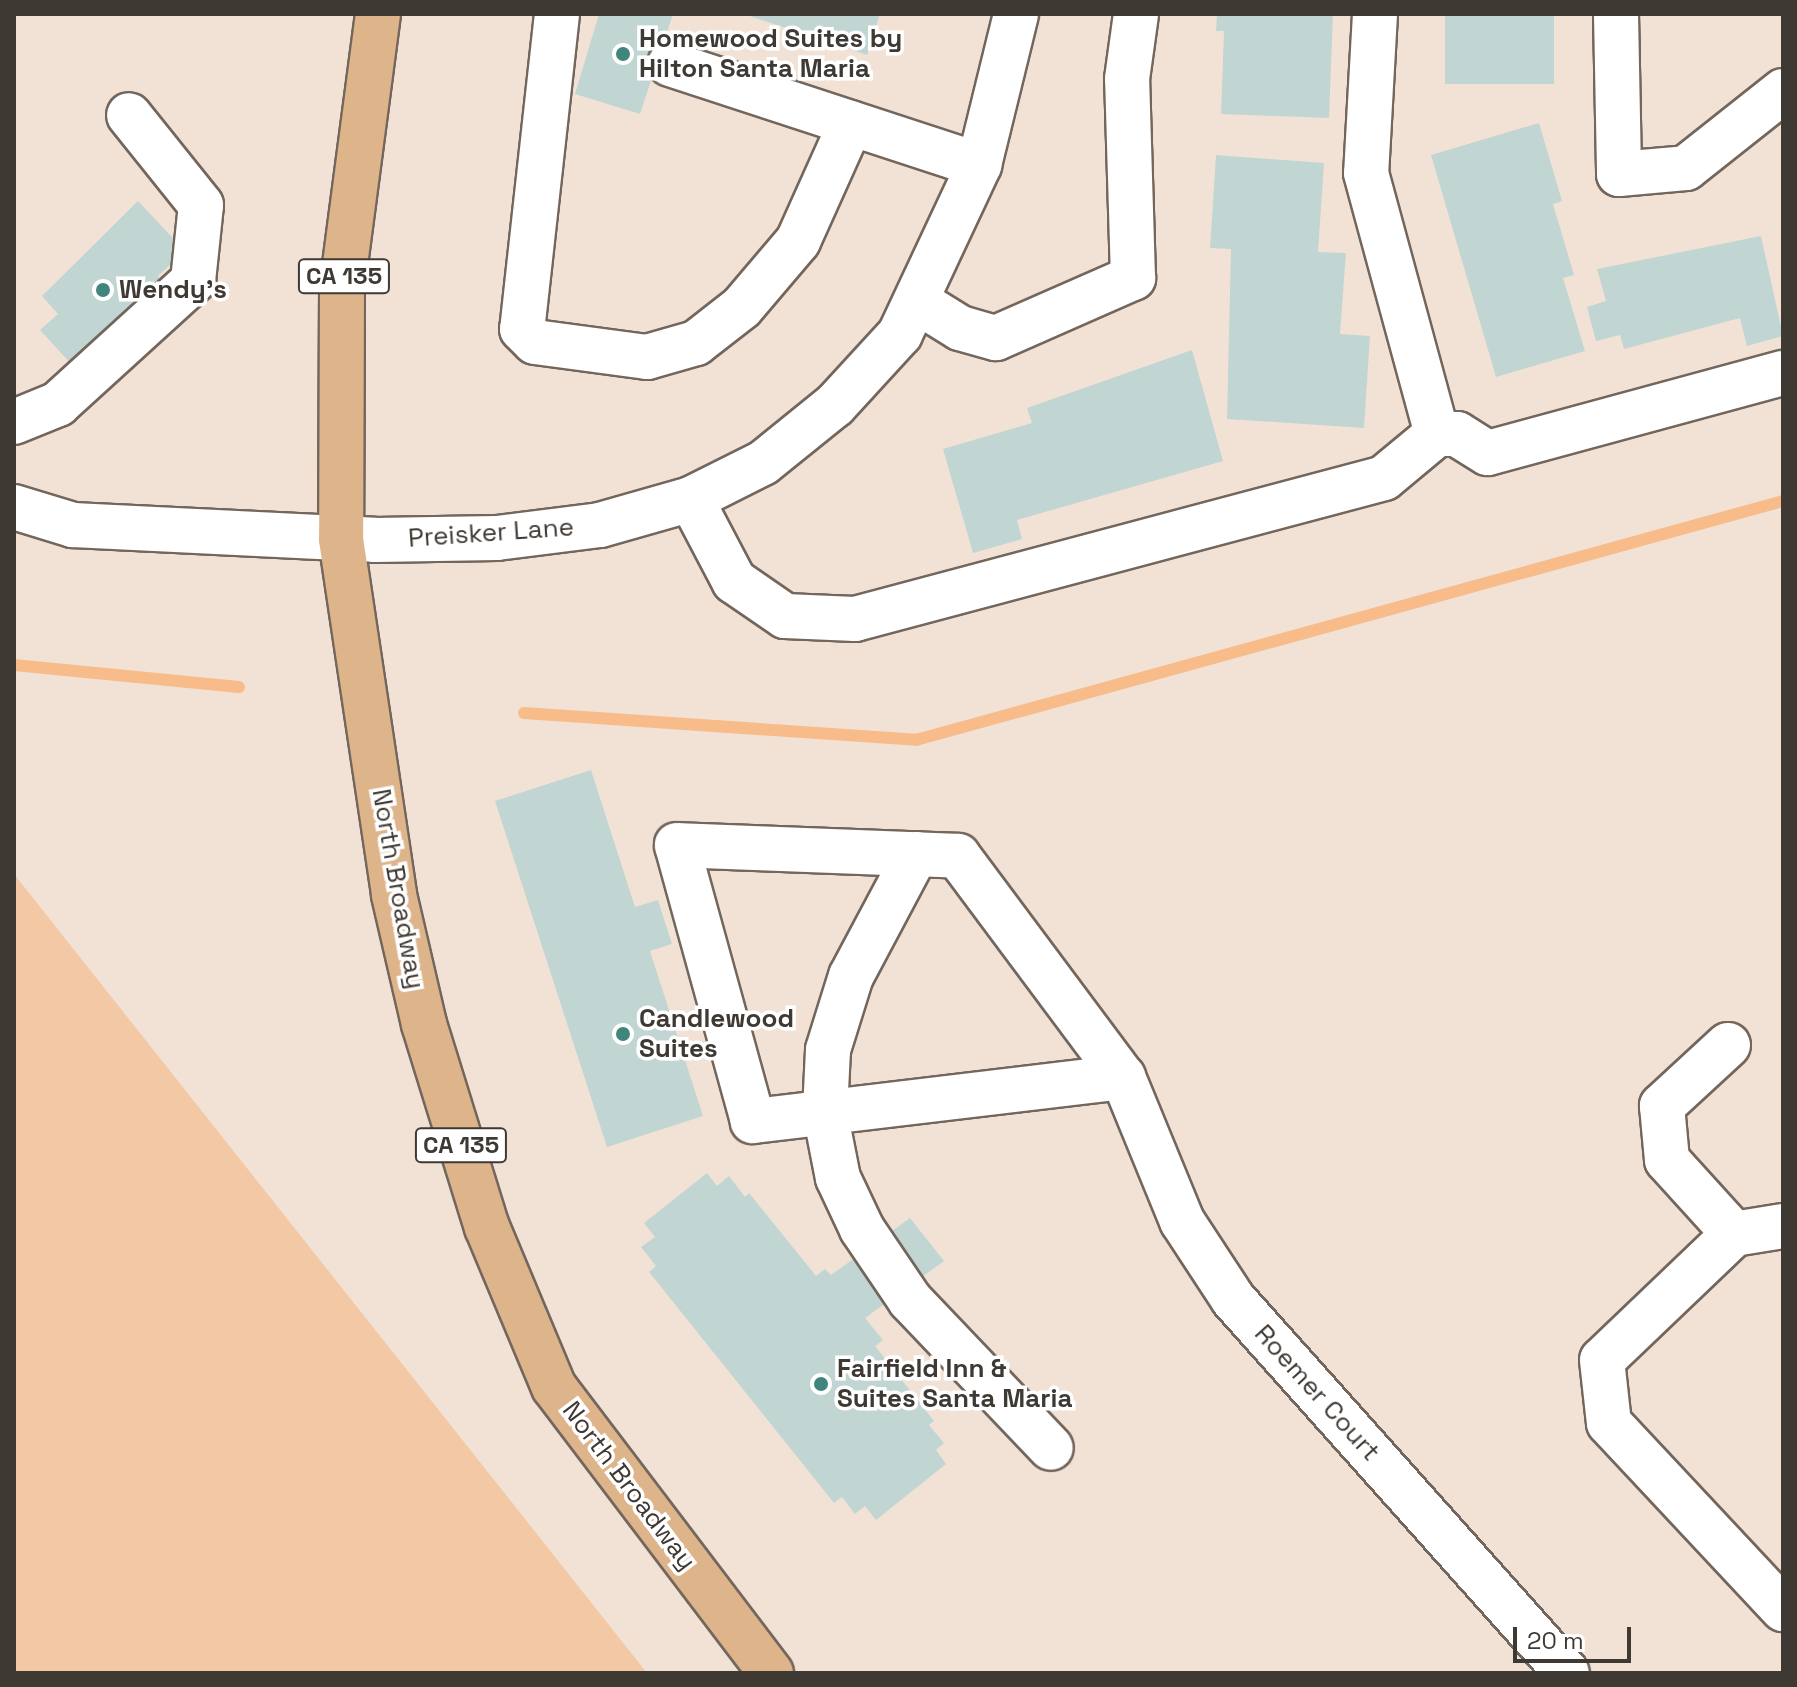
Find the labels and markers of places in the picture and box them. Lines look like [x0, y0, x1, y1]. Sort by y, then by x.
place label: Homewood Suites by Hilton Santa Maria [639, 23, 902, 84]
marker: Homewood Suites by Hilton Santa Maria [614, 45, 632, 63]
place label: Wendy's [119, 274, 227, 306]
marker: Wendy's [94, 281, 112, 299]
place label: Candlewood Suites [639, 1003, 794, 1064]
marker: Candlewood Suites [614, 1025, 632, 1043]
place label: Fairfield Inn & Suites Santa Maria [837, 1353, 1072, 1414]
marker: Fairfield Inn & Suites Santa Maria [812, 1375, 830, 1393]

